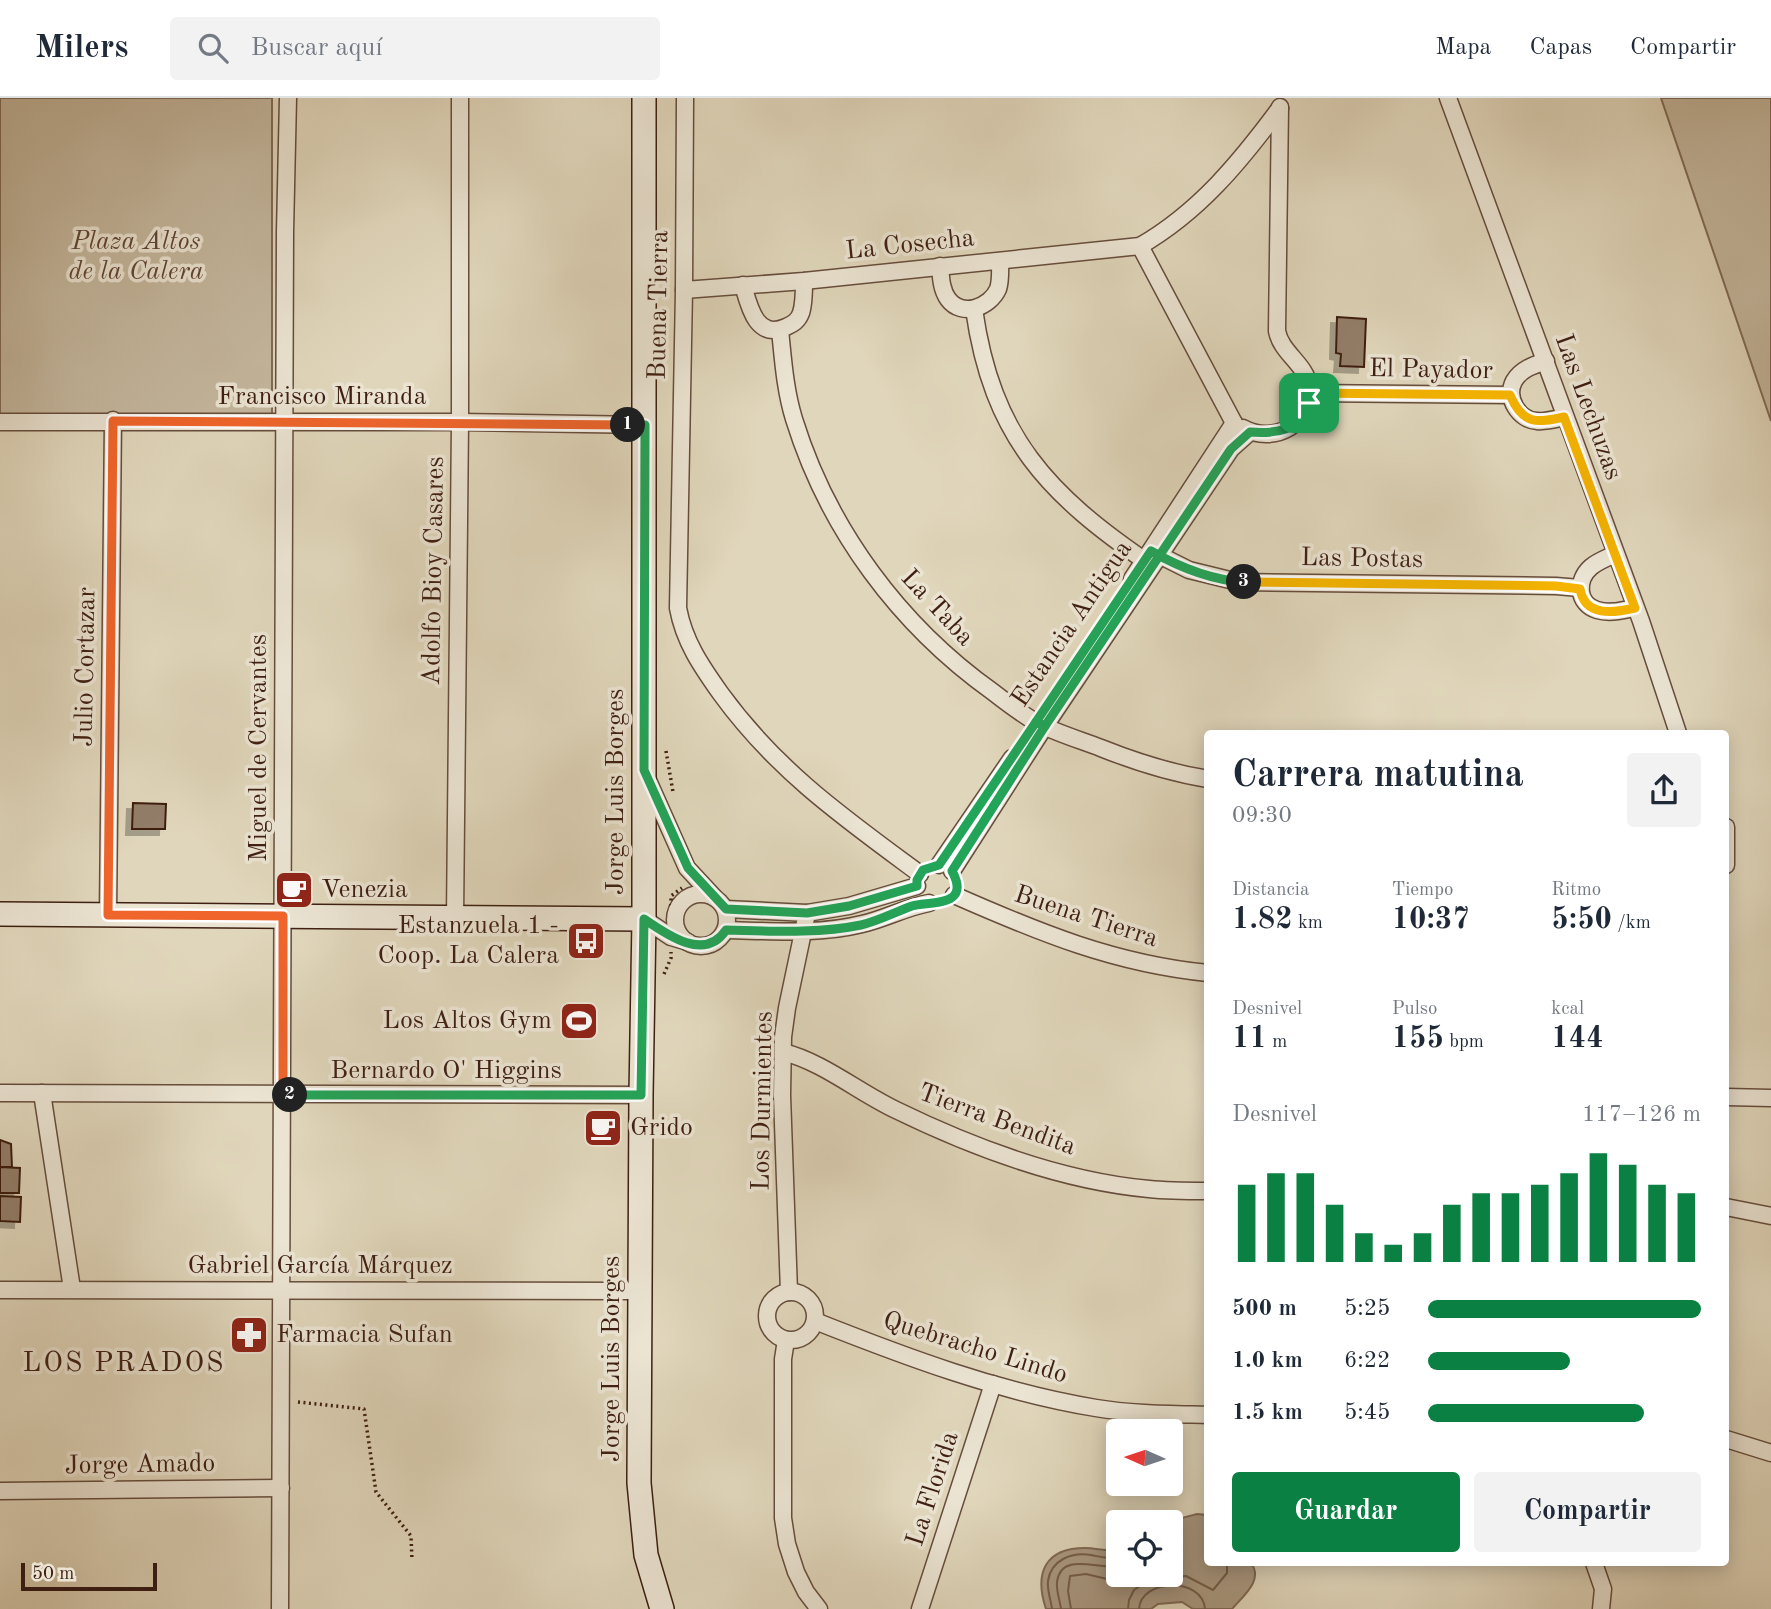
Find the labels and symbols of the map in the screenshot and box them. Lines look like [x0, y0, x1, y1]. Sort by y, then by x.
street label: La Cosecha [844, 225, 976, 265]
park label: Plaza Altos de la Calera [68, 229, 204, 285]
street label: Buena Tierra [645, 230, 673, 380]
street label: Las Lechuzas [1550, 331, 1626, 483]
street label: El Payador [1369, 356, 1494, 384]
pin [1279, 373, 1339, 433]
street label: Francisco Miranda [217, 384, 427, 410]
pin: 1 [610, 408, 646, 442]
street label: Adolfo Bioy Casares [419, 456, 449, 686]
street label: Estancia Antigua [1007, 536, 1137, 712]
street label: Las Postas [1300, 545, 1424, 573]
pin: 3 [1226, 564, 1262, 600]
street label: La Taba [896, 565, 979, 651]
street label: Julio Cortazar [72, 586, 100, 747]
street label: Miguel de Cervantes [246, 634, 272, 862]
street label: Jorge Luis Borges [603, 689, 629, 895]
cafe icon: Venezia [273, 869, 315, 911]
place label: Venezia [321, 877, 408, 903]
street label: Buena Tierra [1011, 882, 1161, 953]
place label: Estanzuela 1 - Coop. La Calera [377, 913, 559, 969]
bus stop icon: Estanzuela 1 - Coop. La Calera [565, 920, 607, 962]
sports icon: Los Altos Gym [558, 1000, 600, 1042]
place label: Los Altos Gym [383, 1008, 552, 1034]
street label: Los Durmientes [748, 1011, 778, 1191]
street label: Bernardo O' Higgins [330, 1058, 562, 1084]
pin: 2 [272, 1077, 308, 1112]
street label: Tierra Bendita [915, 1079, 1079, 1161]
cafe icon: Grido [582, 1107, 624, 1149]
place label: Grido [630, 1115, 693, 1141]
street label: Gabriel García Márquez [187, 1253, 453, 1279]
street label: Jorge Luis Borges [599, 1256, 625, 1462]
street label: Quebracho Lindo [880, 1308, 1070, 1388]
pharmacy icon: Farmacia Sufan [228, 1314, 270, 1356]
place label: Farmacia Sufan [276, 1322, 453, 1348]
district label: LOS PRADOS [23, 1350, 225, 1378]
north arrow [1106, 1419, 1183, 1496]
street label: La Florida [902, 1428, 964, 1550]
street label: Jorge Amado [64, 1451, 216, 1479]
scale bar [21, 1560, 158, 1592]

